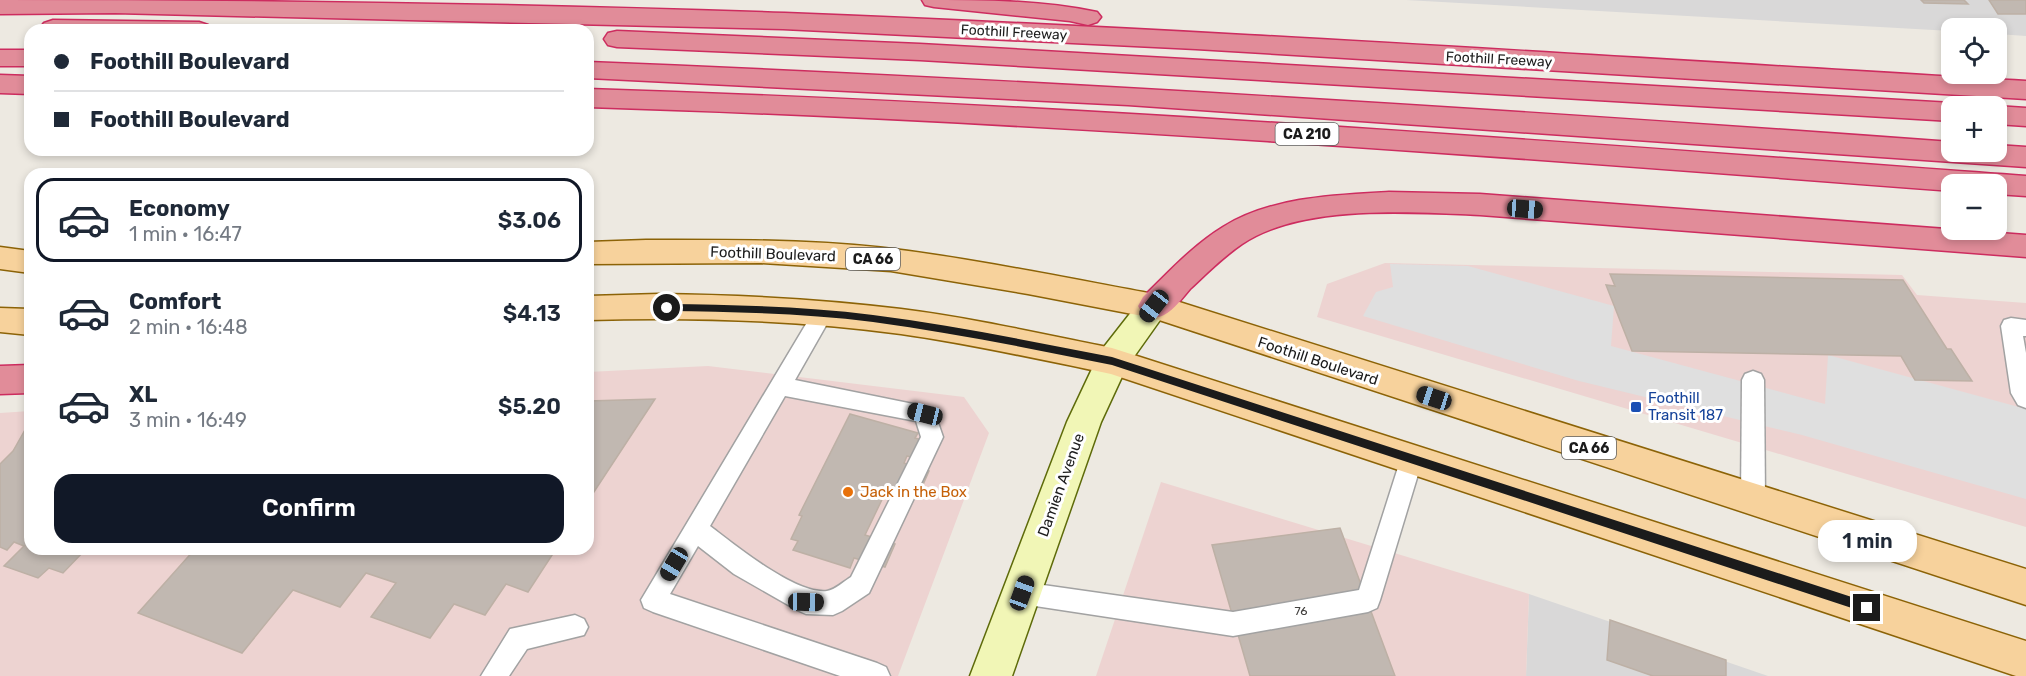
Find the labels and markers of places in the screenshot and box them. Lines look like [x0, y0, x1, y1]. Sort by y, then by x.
place label: Foothill Transit 187 [1648, 389, 1723, 424]
marker: Foothill Transit 187 [1629, 400, 1643, 414]
place label: Jack in the Box [860, 483, 967, 501]
marker: Jack in the Box [841, 485, 855, 499]

